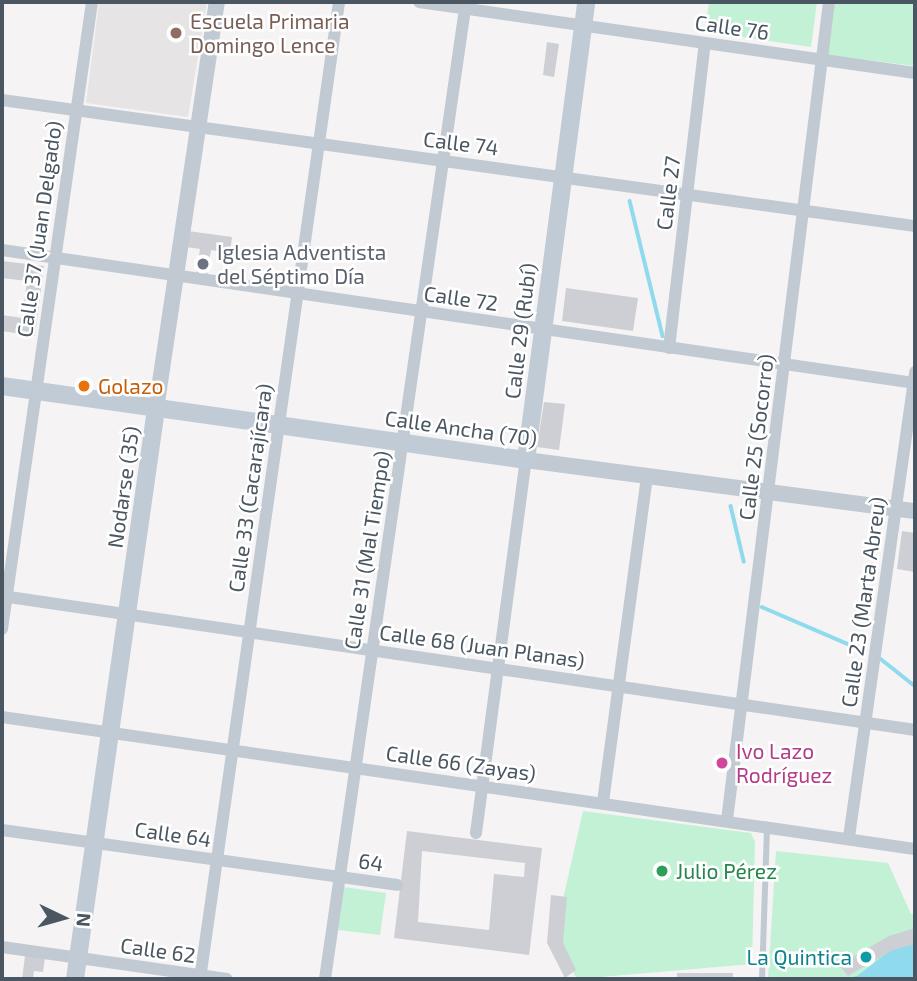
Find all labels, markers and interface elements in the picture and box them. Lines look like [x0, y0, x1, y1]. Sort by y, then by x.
place label: Escuela Primaria Domingo Lence [190, 8, 349, 58]
street label: Calle 76 [693, 9, 771, 45]
marker: Escuela Primaria Domingo Lence [168, 25, 184, 41]
street label: Calle 37 (Juan Delgado) [11, 119, 67, 339]
street label: Calle 74 [422, 126, 500, 160]
street label: Calle 27 [651, 154, 685, 232]
place label: Iglesia Adventista del Séptimo Día [217, 239, 387, 289]
marker: Iglesia Adventista del Séptimo Día [195, 256, 211, 272]
street label: Calle 29 (Rubí) [499, 262, 541, 400]
street label: Calle 72 [422, 280, 500, 316]
street label: Calle 25 (Socorro) [733, 352, 779, 522]
place label: Golazo [98, 373, 163, 399]
marker: Golazo [76, 378, 92, 394]
street label: Calle 33 (Cacarajícara) [223, 382, 277, 594]
street label: Calle Ancha (70) [383, 405, 539, 451]
street label: Nodarse (35) [102, 424, 144, 550]
street label: Calle 31 (Mal Tiempo) [339, 448, 395, 652]
street label: Calle 23 (Marta Abreu) [836, 495, 890, 709]
street label: Calle 68 (Juan Planas) [378, 619, 586, 673]
place label: Ivo Lazo Rodríguez [736, 738, 832, 788]
street label: Calle 66 (Zayas) [384, 740, 538, 786]
marker: Ivo Lazo Rodríguez [714, 755, 730, 771]
street label: Calle 64 [133, 816, 213, 852]
street label: 64 [357, 848, 385, 876]
place label: Julio Pérez [676, 858, 777, 884]
marker: Julio Pérez [654, 863, 670, 879]
north arrow [28, 883, 98, 953]
text: N [72, 912, 96, 928]
street label: Calle 62 [119, 932, 197, 968]
place label: La Quintica [747, 944, 852, 970]
marker: La Quintica [858, 949, 874, 965]

